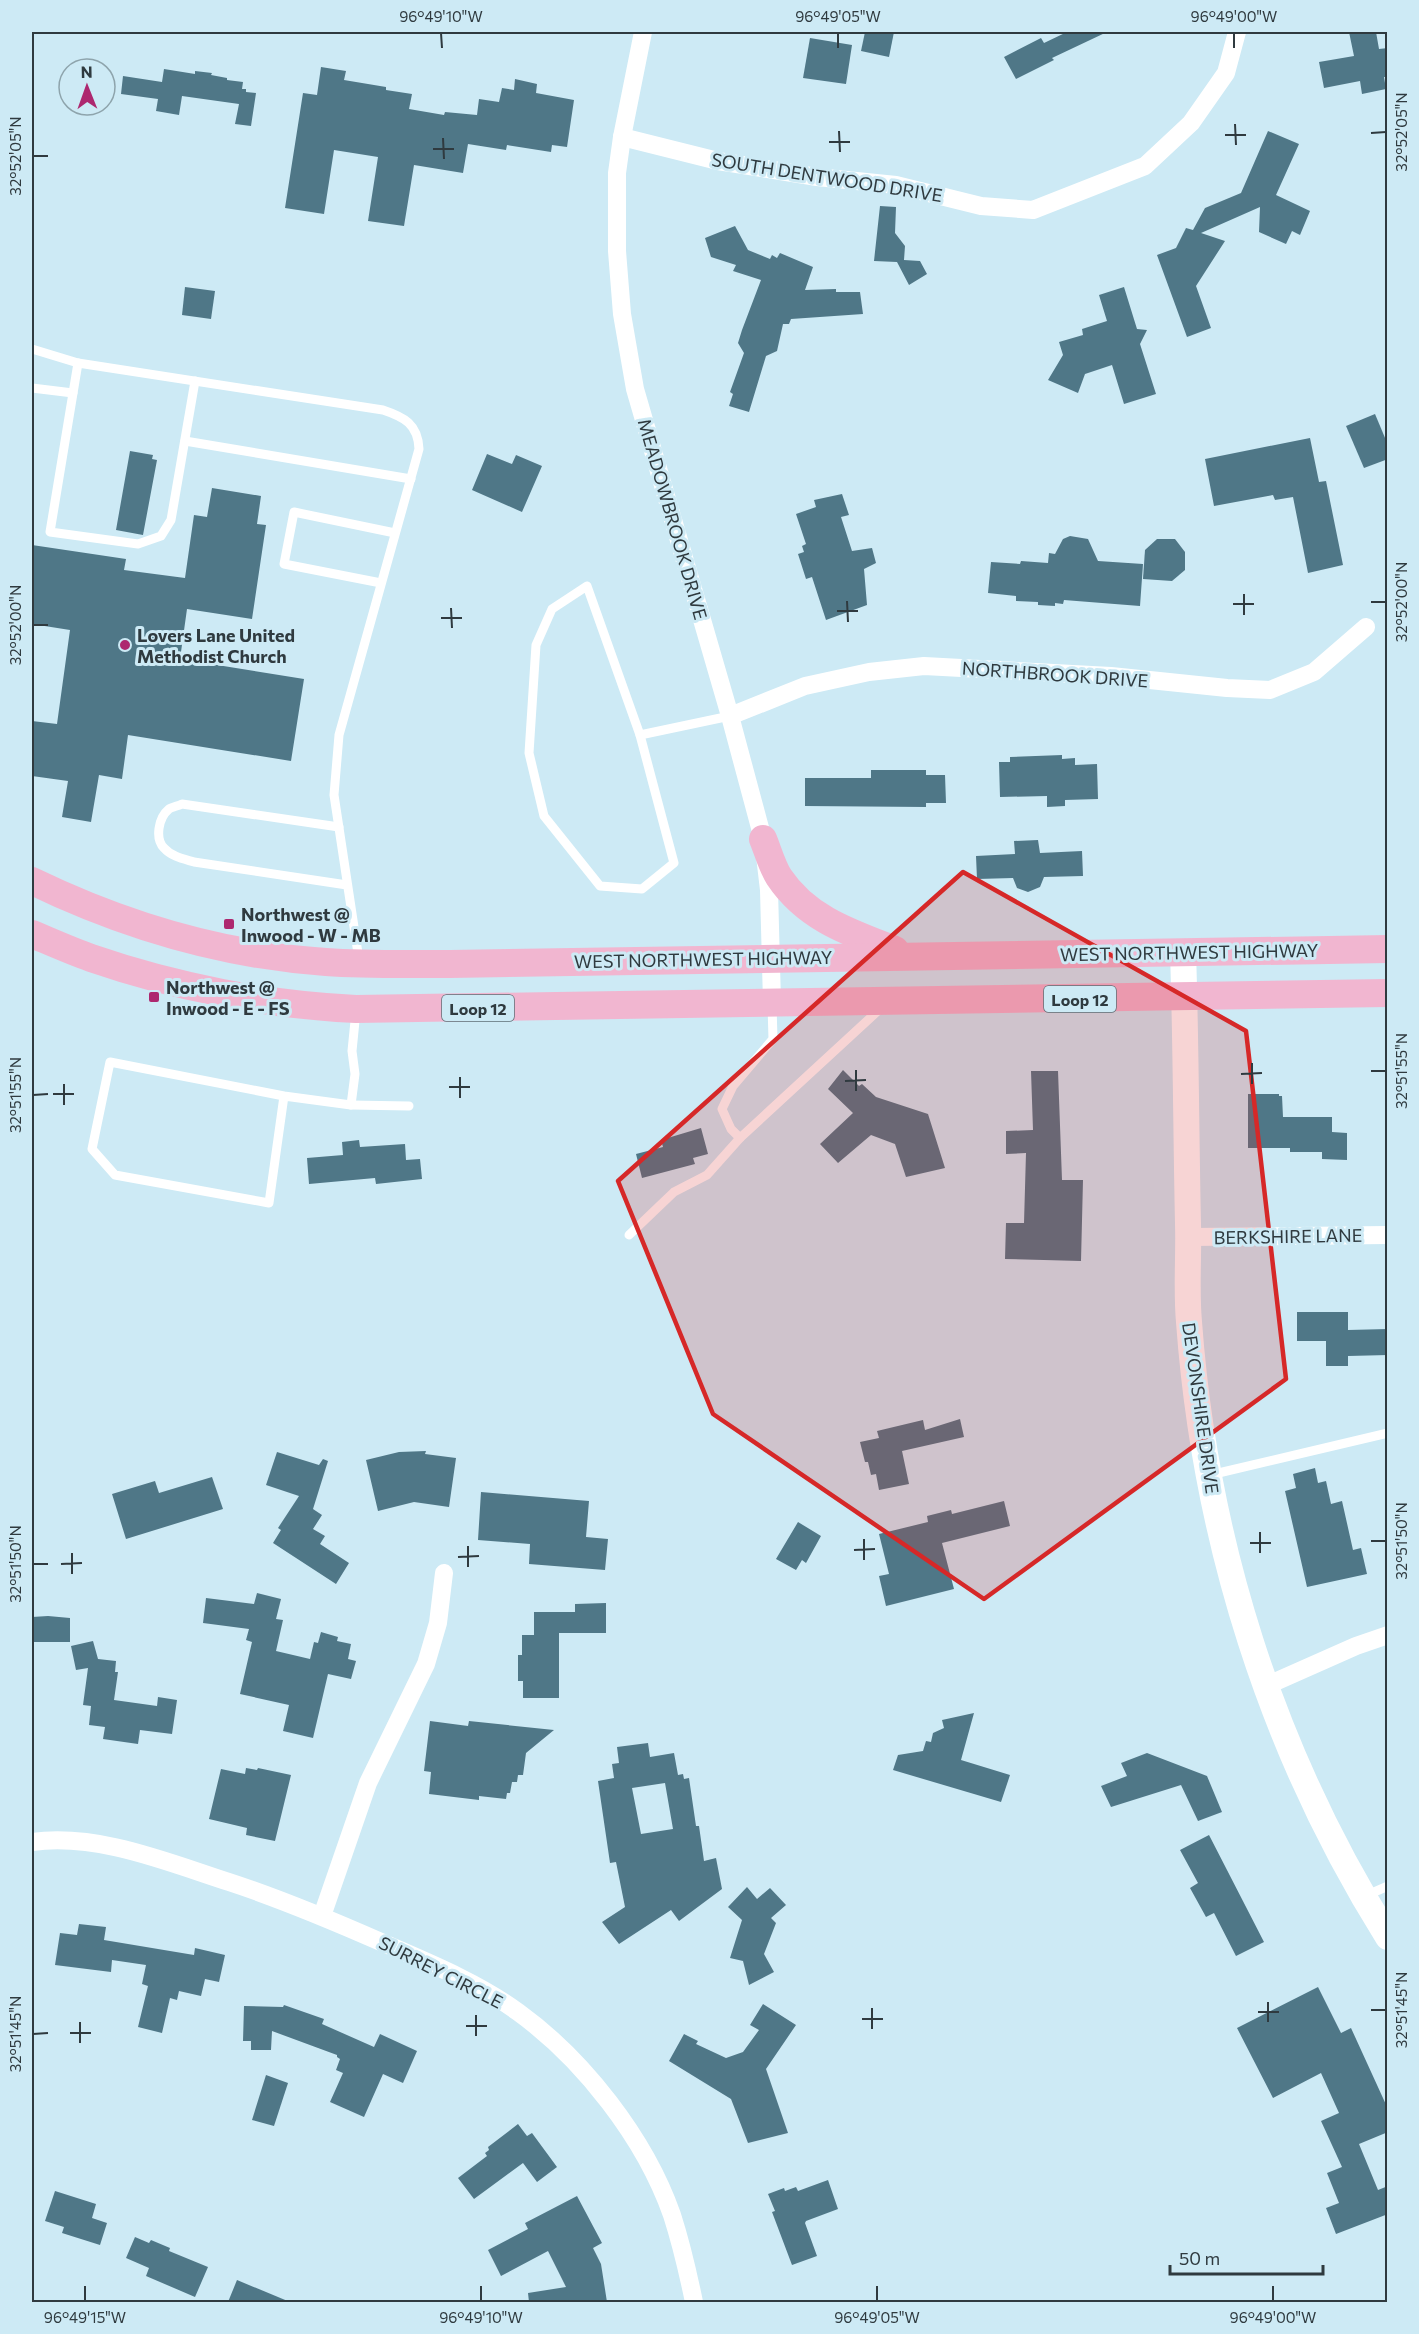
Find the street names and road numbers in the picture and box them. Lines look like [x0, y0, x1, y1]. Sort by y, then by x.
street label: SOUTH DENTWOOD DRIVE [710, 148, 944, 206]
street label: MEADOWBROOK DRIVE [634, 416, 712, 622]
street label: NORTHBROOK DRIVE [961, 657, 1149, 691]
street label: WEST NORTHWEST HIGHWAY [1060, 939, 1319, 965]
street label: WEST NORTHWEST HIGHWAY [574, 946, 833, 972]
road number: Loop 12 [1044, 986, 1116, 1012]
road number: Loop 12 [442, 995, 514, 1021]
street label: BERKSHIRE LANE [1213, 1224, 1363, 1248]
street label: DEVONSHIRE DRIVE [1178, 1321, 1224, 1495]
street label: SURREY CIRCLE [375, 1931, 507, 2013]

